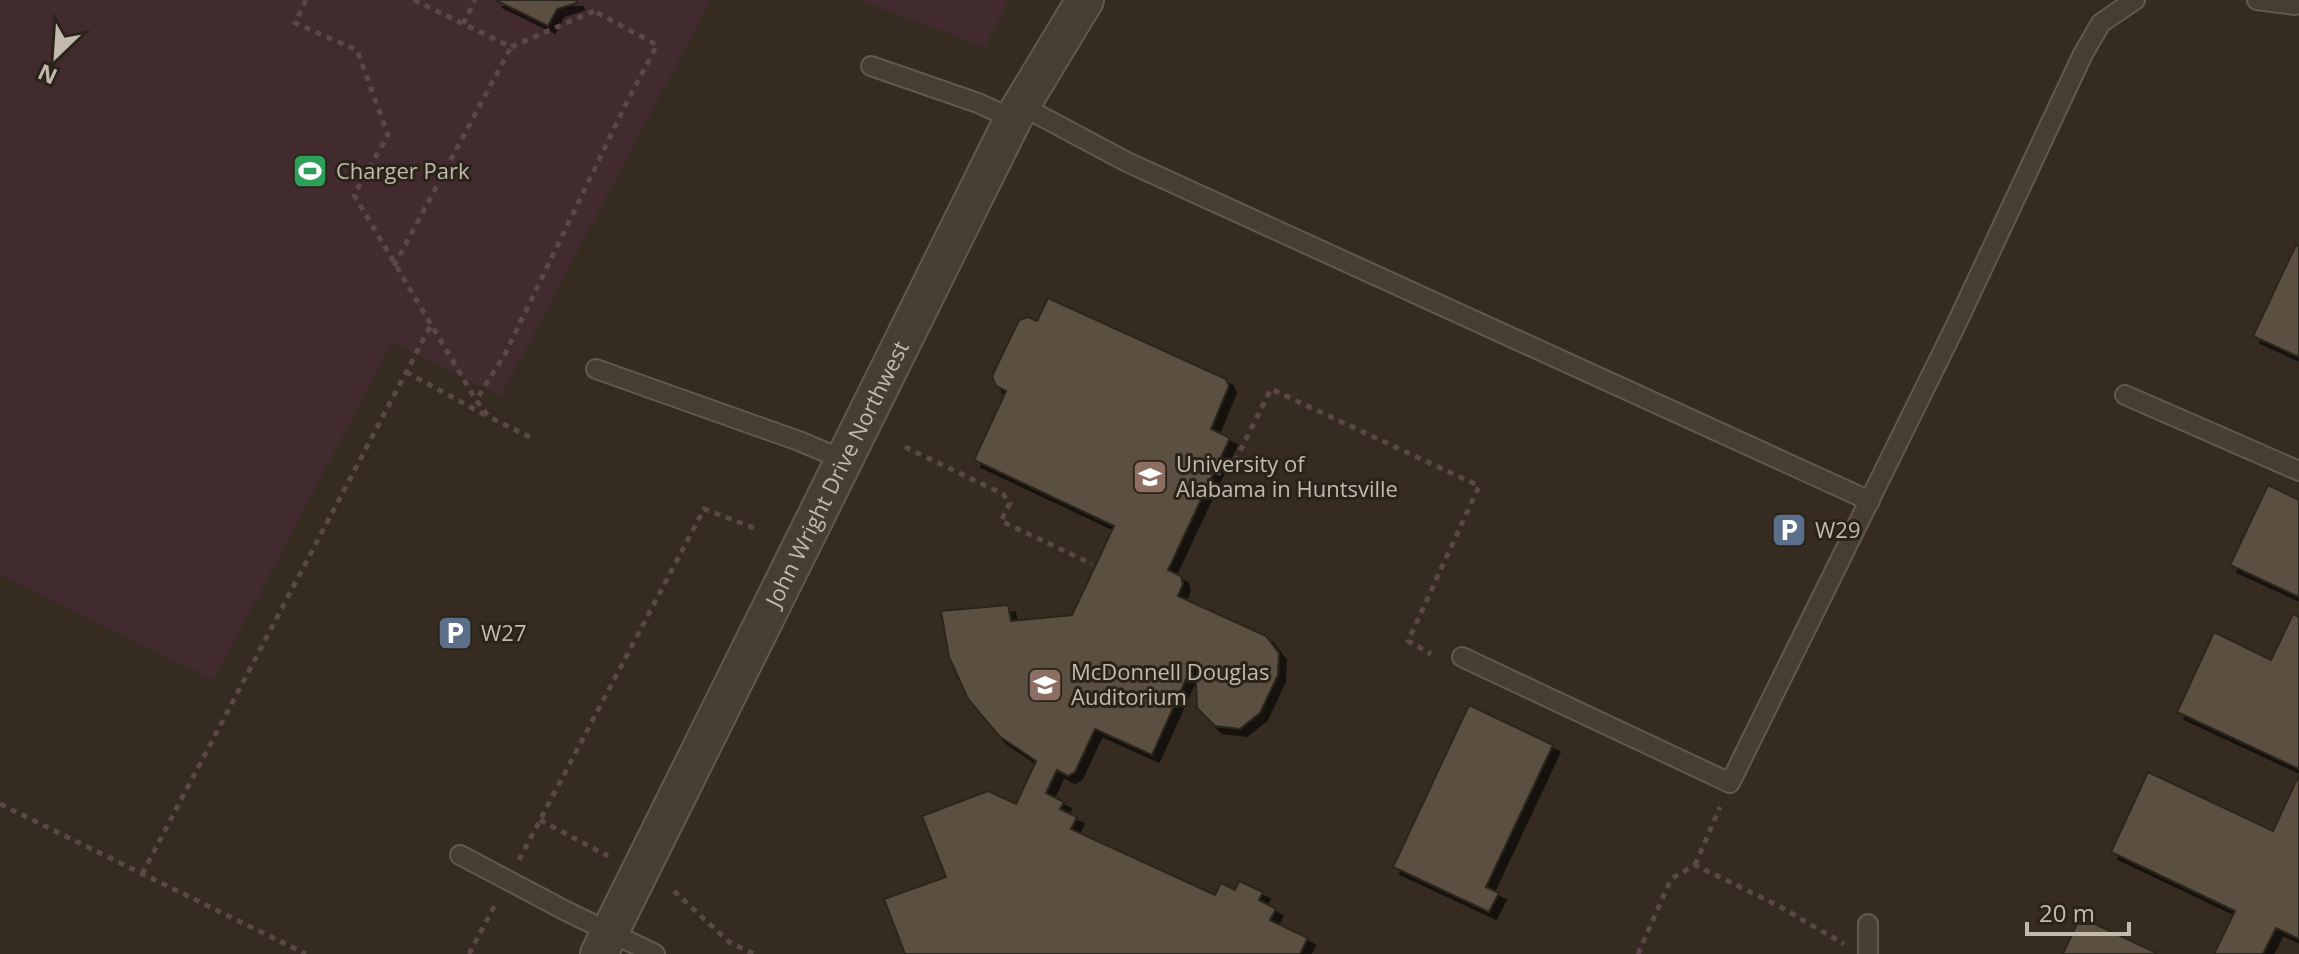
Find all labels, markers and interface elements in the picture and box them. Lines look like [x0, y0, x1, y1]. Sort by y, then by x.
north arrow [16, 16, 96, 96]
text: N [33, 58, 62, 92]
sports icon: Charger Park [291, 152, 329, 190]
place label: Charger Park [336, 155, 470, 185]
street label: John Wright Drive Northwest [757, 335, 915, 613]
place label: University of Alabama in Huntsville [1176, 448, 1398, 503]
school or university icon: University of Alabama in Huntsville [1131, 458, 1169, 496]
parking icon: W29 [1770, 511, 1808, 549]
place label: W29 [1815, 514, 1860, 544]
parking icon: W27 [436, 614, 474, 652]
place label: W27 [481, 617, 526, 647]
place label: McDonnell Douglas Auditorium [1071, 656, 1270, 711]
school or university icon: McDonnell Douglas Auditorium [1026, 666, 1064, 704]
scale bar [2027, 886, 2129, 936]
text: 20 m [2039, 896, 2095, 929]

